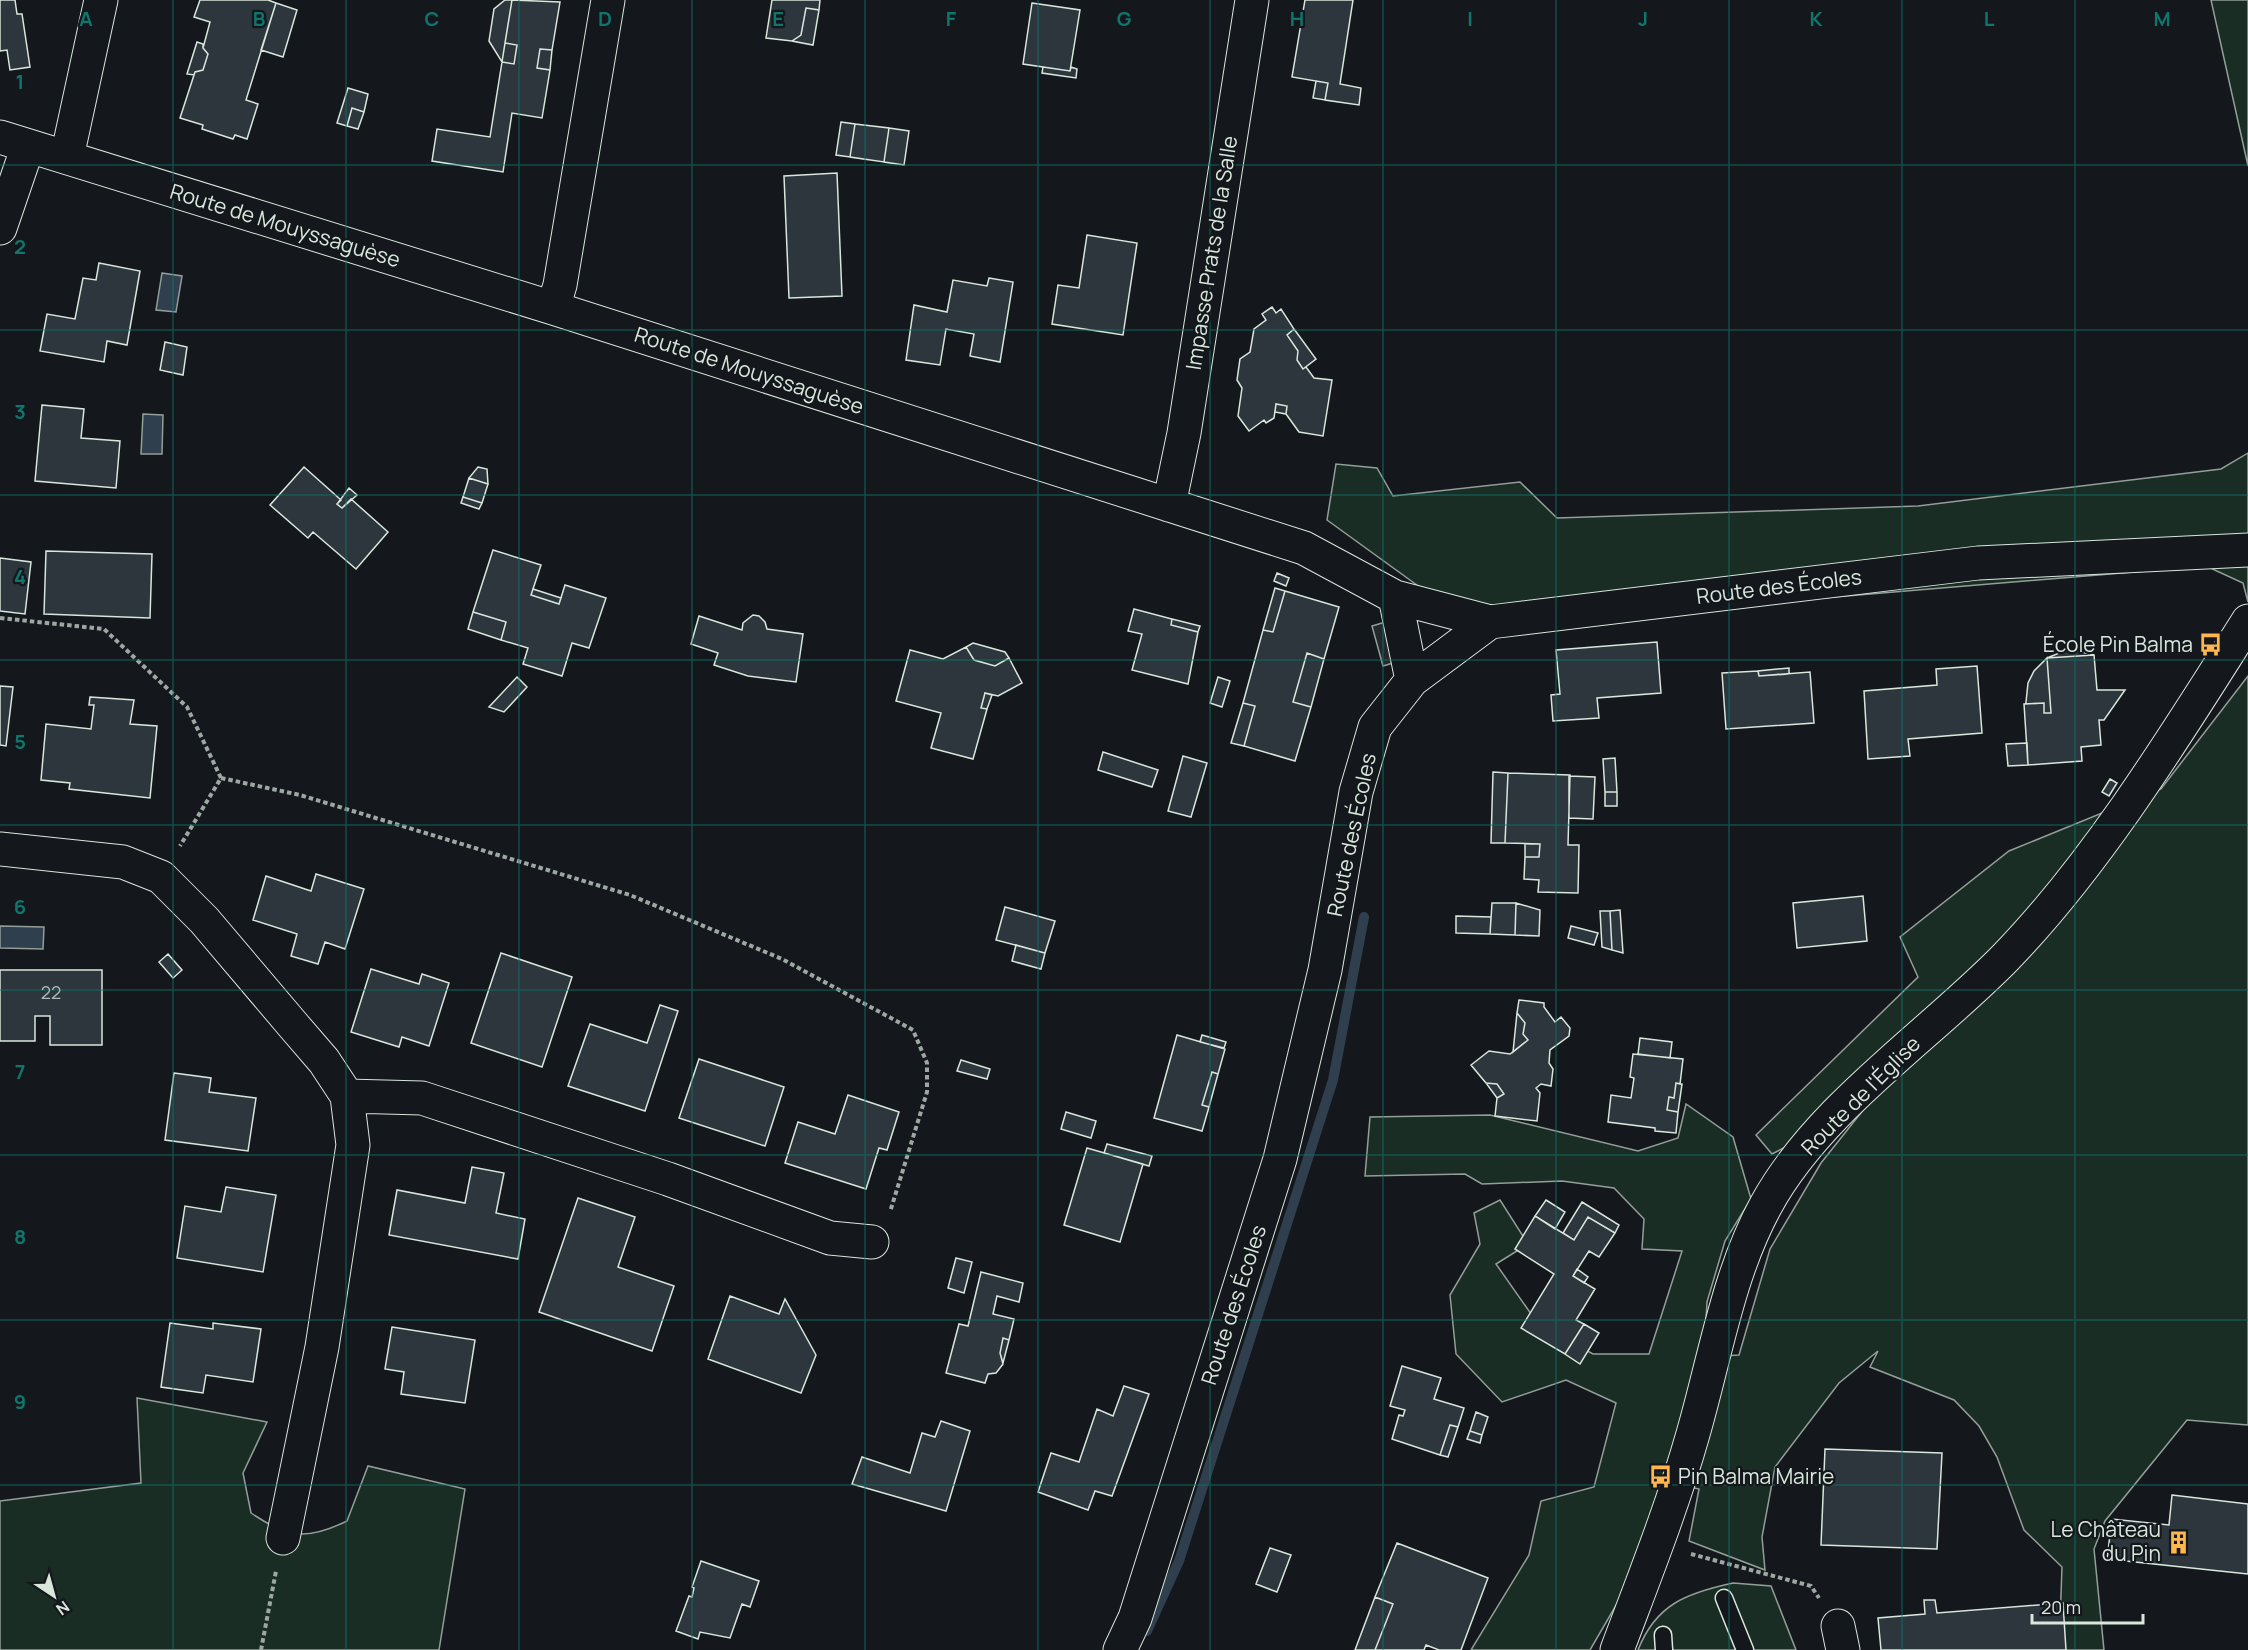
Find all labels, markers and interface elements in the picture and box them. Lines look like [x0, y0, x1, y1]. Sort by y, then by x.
text: A [79, 5, 93, 32]
text: B [253, 5, 266, 32]
text: C [425, 5, 439, 32]
text: D [598, 5, 612, 32]
text: E [772, 5, 784, 32]
text: F [946, 5, 957, 32]
text: G [1117, 5, 1132, 32]
text: H [1290, 5, 1304, 32]
text: I [1467, 5, 1473, 32]
text: J [1638, 5, 1648, 32]
text: K [1810, 5, 1823, 32]
text: L [1984, 5, 1995, 32]
text: M [2153, 5, 2171, 32]
text: 1 [16, 68, 24, 95]
street label: Impasse Prats de la Salle [1179, 134, 1243, 372]
street label: Route de Mouyssaguèse [167, 177, 404, 273]
text: 2 [14, 233, 26, 260]
street label: Route de Mouyssaguèse [631, 320, 867, 420]
text: 3 [14, 398, 26, 425]
street label: Route des Écoles [1695, 562, 1863, 610]
text: 4 [14, 563, 26, 590]
place label: École Pin Balma [2043, 630, 2193, 658]
bus stop icon: École Pin Balma [2198, 632, 2224, 658]
text: 5 [14, 728, 26, 755]
street label: Route des Écoles [1320, 750, 1382, 919]
text: 6 [14, 893, 26, 920]
house number: 22 [41, 980, 61, 1004]
street label: Route de l'Église [1795, 1030, 1926, 1161]
text: 7 [15, 1058, 25, 1085]
street label: Route des Écoles [1194, 1221, 1272, 1388]
text: 8 [14, 1223, 26, 1250]
text: 9 [14, 1388, 26, 1415]
place label: Pin Balma Mairie [1678, 1462, 1834, 1490]
bus stop icon: Pin Balma Mairie [1647, 1464, 1673, 1490]
place label: Le Château du Pin [2050, 1515, 2161, 1567]
building icon: Le Château du Pin [2166, 1529, 2192, 1555]
north arrow [24, 1566, 84, 1626]
scale bar [2032, 1587, 2143, 1625]
text: 20 m [2041, 1595, 2081, 1619]
text: N [52, 1596, 74, 1620]

